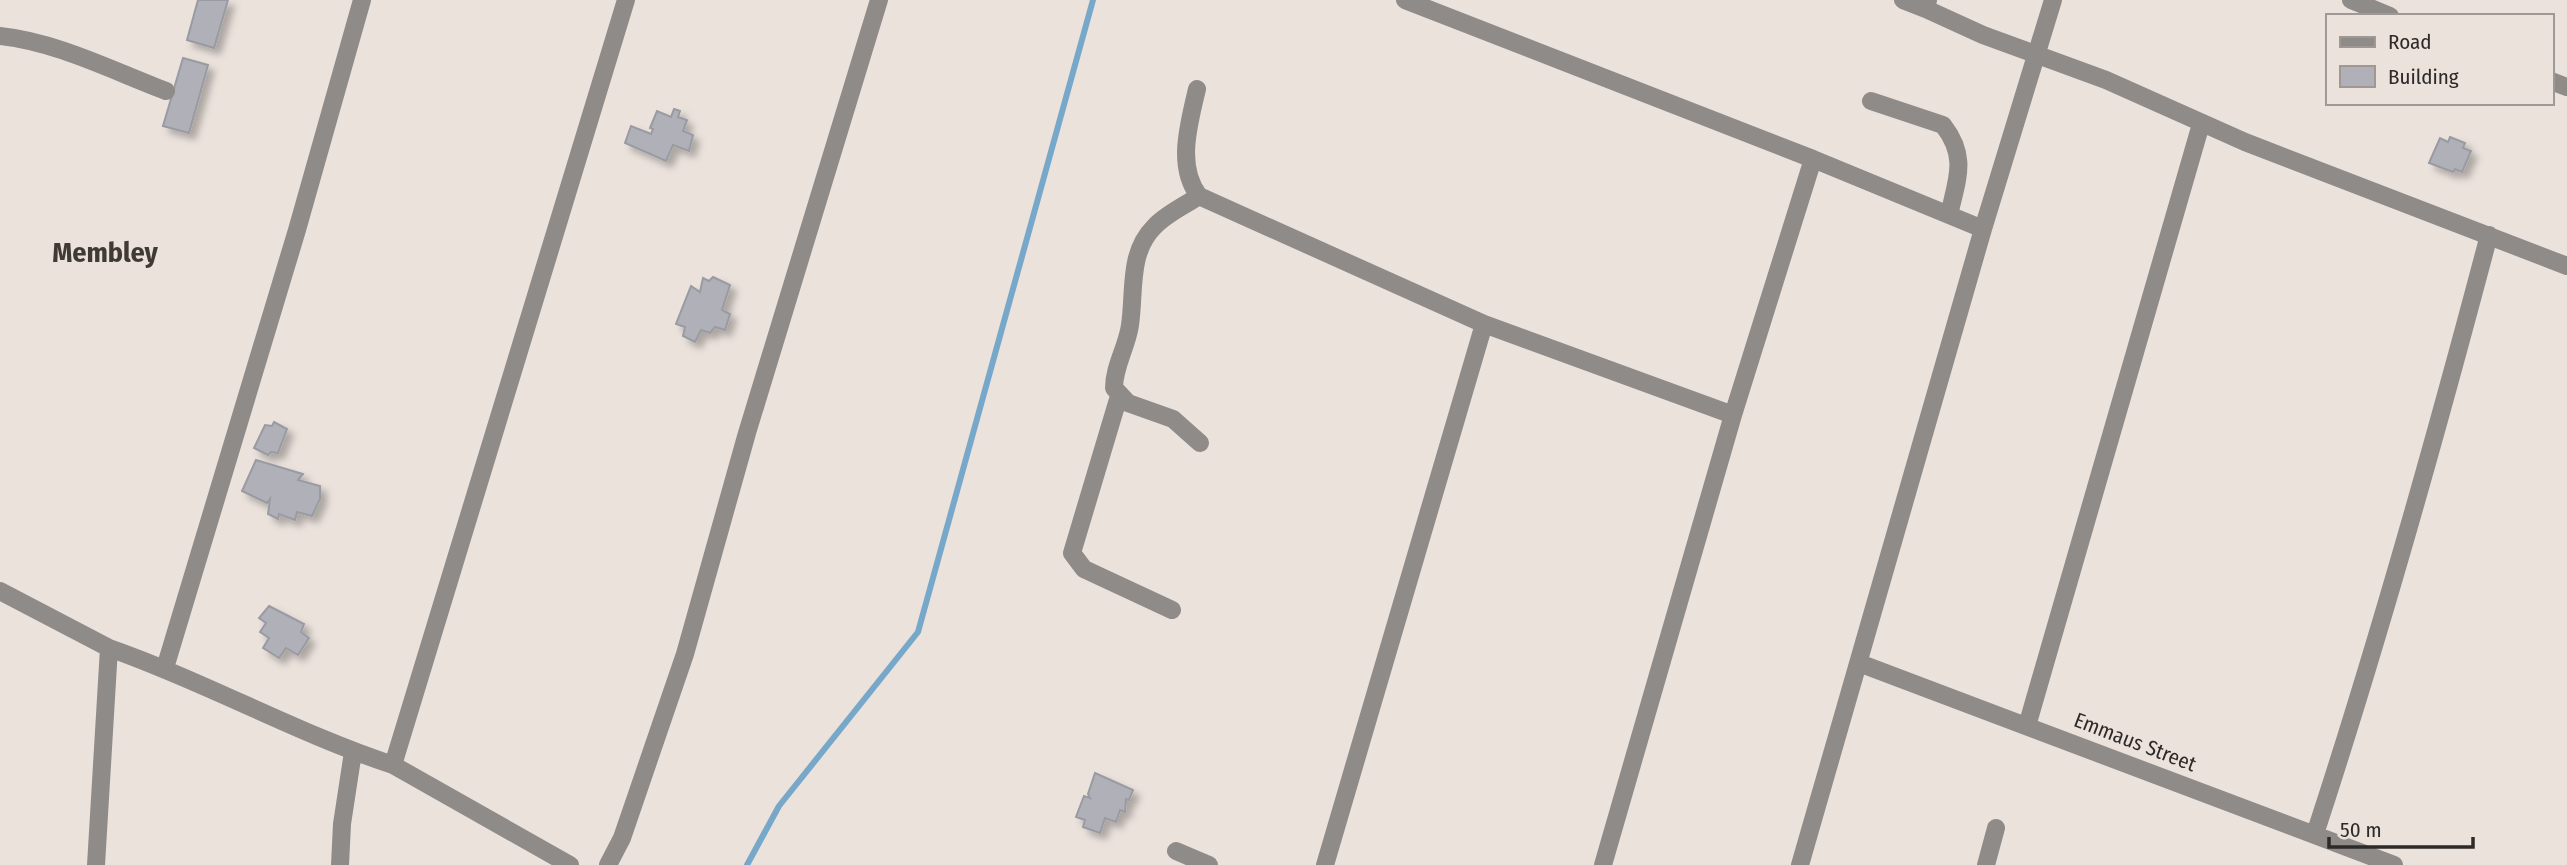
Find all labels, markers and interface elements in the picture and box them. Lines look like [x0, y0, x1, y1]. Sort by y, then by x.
legend [2326, 14, 2553, 105]
text: Road [2388, 29, 2432, 55]
text: Building [2388, 64, 2459, 90]
district label: Membley [52, 236, 159, 269]
street label: Emmaus Street [2070, 707, 2200, 777]
scale bar [2329, 806, 2472, 850]
text: 50 m [2340, 817, 2382, 843]

